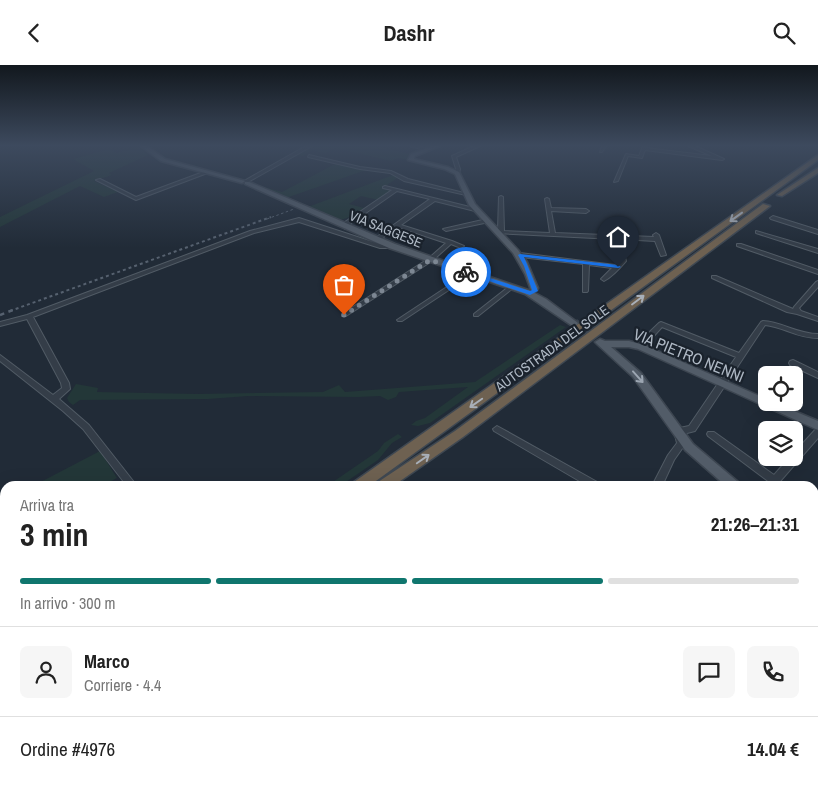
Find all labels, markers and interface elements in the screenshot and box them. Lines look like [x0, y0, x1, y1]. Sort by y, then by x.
text: Dashr [383, 18, 435, 48]
icon: back [20, 19, 48, 47]
icon: search [770, 19, 798, 47]
street label: VIA SAGGESE [347, 206, 425, 252]
one-way arrow [729, 212, 743, 222]
pin [597, 216, 639, 267]
icon: home [604, 223, 632, 251]
courier [441, 247, 491, 297]
icon: bike [452, 258, 480, 286]
pin [323, 264, 365, 315]
icon: bag [330, 271, 358, 299]
one-way arrow [631, 295, 645, 305]
street label: AUTOSTRADA DEL SOLE [491, 301, 613, 396]
street label: VIA PIETRO NENNI [630, 323, 748, 387]
map controls [758, 366, 803, 466]
button: locate [758, 366, 803, 411]
one-way arrow [632, 370, 644, 383]
one-way arrow [469, 398, 483, 408]
button: layers [758, 421, 803, 466]
one-way arrow [416, 454, 430, 464]
text: Arriva tra [20, 494, 74, 516]
text: 21:26–21:31 [711, 511, 799, 537]
text: 3 min [20, 513, 89, 556]
text: In arrivo · 300 m [20, 592, 116, 614]
button: person [20, 646, 72, 698]
button: chat [683, 646, 735, 698]
button: phone [747, 646, 799, 698]
text: Marco [84, 648, 130, 674]
text: Corriere · 4.4 [84, 674, 161, 696]
text: Ordine #4976 [20, 736, 115, 762]
text: 14.04 € [747, 736, 799, 762]

